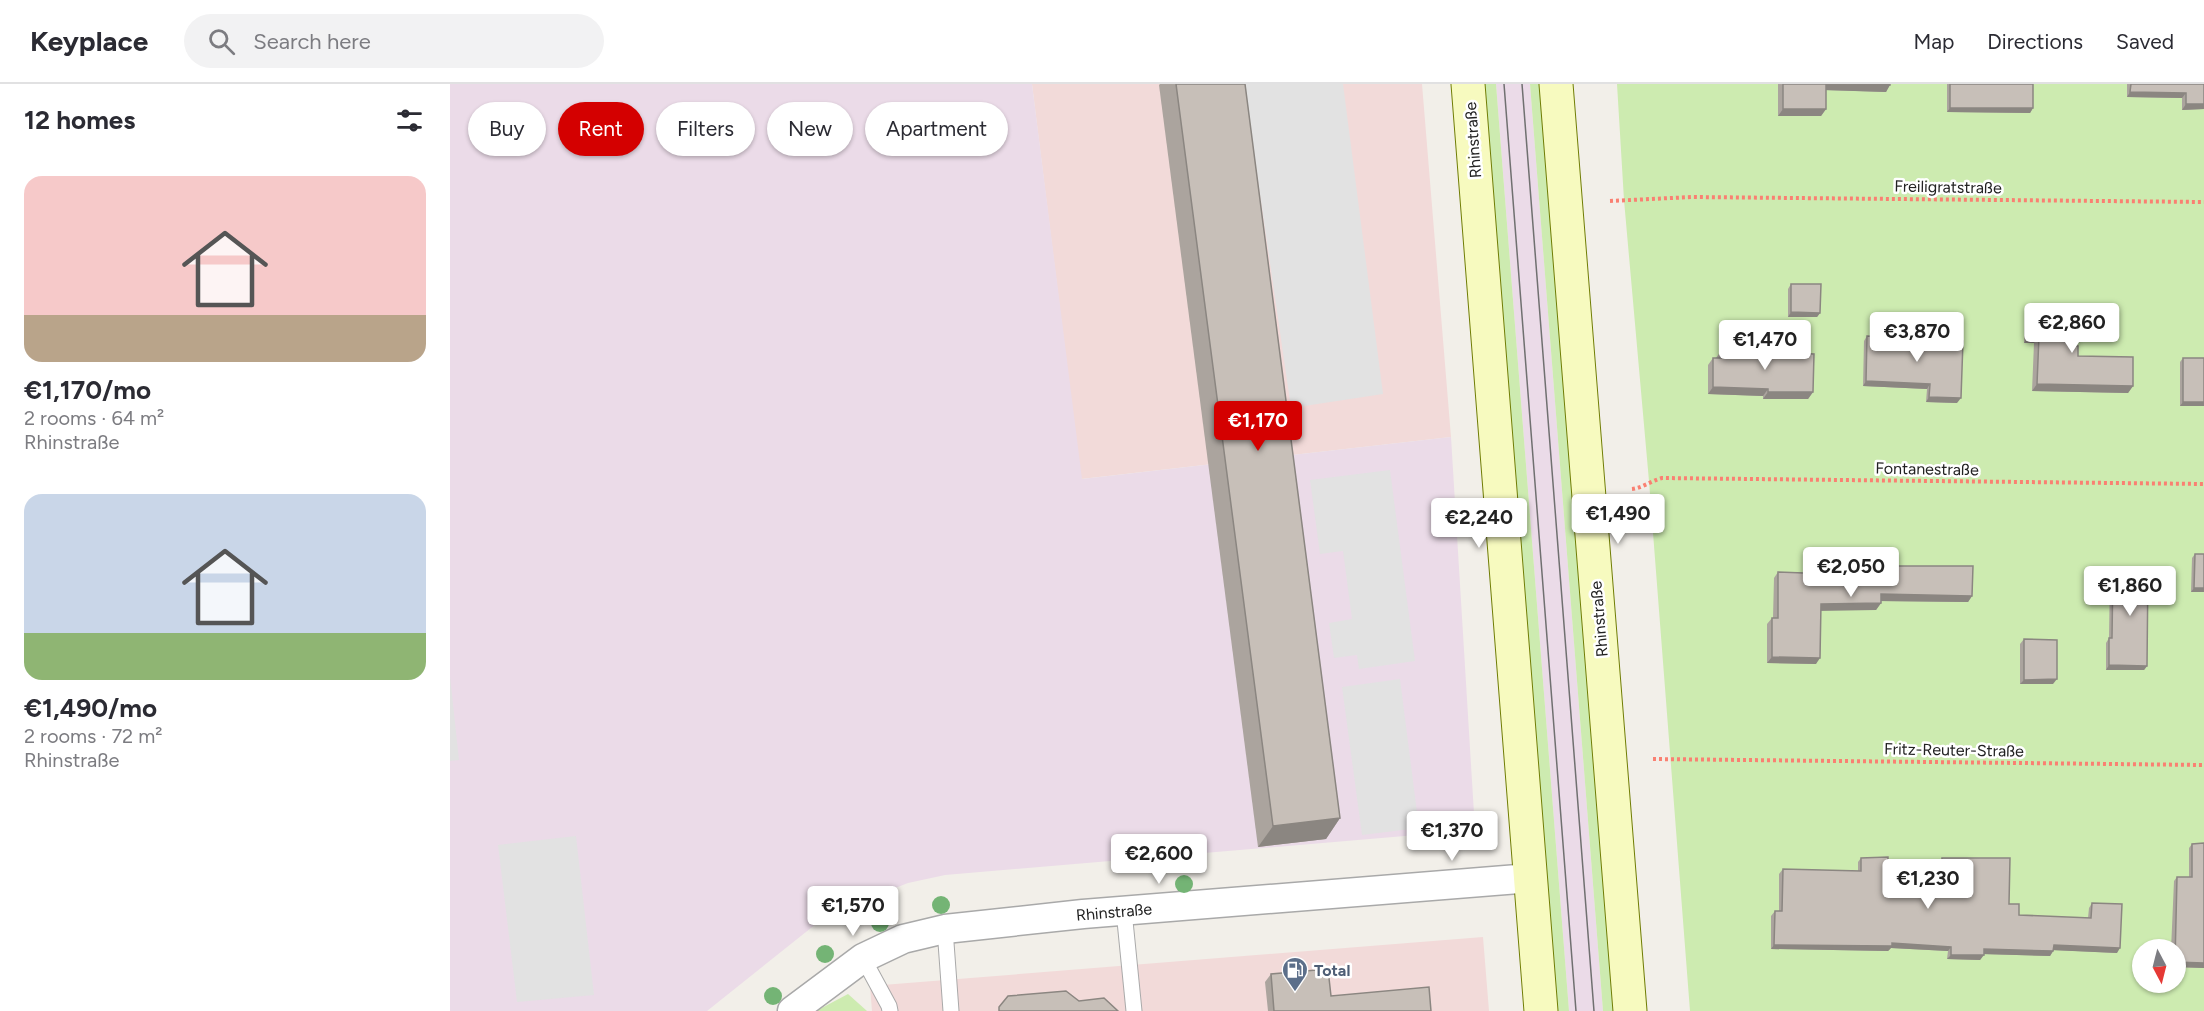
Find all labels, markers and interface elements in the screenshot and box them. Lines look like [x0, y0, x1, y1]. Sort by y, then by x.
search box [184, 14, 604, 68]
text: Keyplace [30, 24, 148, 58]
icon: search [205, 25, 238, 58]
text: Search here [253, 28, 371, 55]
text: Map [1913, 29, 1954, 54]
text: Directions [1987, 29, 2083, 54]
text: Saved [2116, 29, 2174, 54]
street label: Rhinstraße [1461, 101, 1485, 179]
chip: Buy [468, 102, 546, 156]
chip: Rent [558, 102, 644, 156]
chip: Filters [656, 102, 755, 156]
chip: New [767, 102, 853, 156]
chip: Apartment [865, 102, 1008, 156]
text: 12 homes [24, 104, 135, 136]
icon: filters [393, 104, 426, 137]
street label: Freiligratstraße [1894, 177, 2002, 197]
icon: home [171, 215, 279, 323]
pin: €2,860 [2023, 303, 2121, 354]
text: €2,860 [2038, 310, 2106, 334]
pin: €3,870 [1868, 312, 1966, 363]
text: €3,870 [1884, 319, 1950, 343]
pin: €1,470 [1716, 320, 1814, 371]
text: €1,470 [1733, 327, 1797, 351]
text: €1,170/mo [24, 374, 151, 406]
pin: €1,170 [1209, 401, 1307, 452]
text: 2 rooms · 64 m² [24, 406, 164, 430]
text: €1,170 [1228, 408, 1288, 432]
text: Rhinstraße [24, 430, 120, 454]
street label: Fontanestraße [1875, 459, 1979, 479]
pin: €1,490 [1569, 494, 1667, 545]
pin: €2,240 [1430, 498, 1528, 549]
text: €1,490 [1586, 501, 1650, 525]
text: €2,240 [1445, 505, 1513, 529]
icon: home [171, 533, 279, 641]
pin: €2,050 [1802, 547, 1900, 598]
text: €2,050 [1817, 554, 1885, 578]
pin: €1,860 [2081, 566, 2179, 617]
text: €1,860 [2098, 573, 2162, 597]
street label: Rhinstraße [1586, 580, 1612, 658]
text: €1,490/mo [24, 692, 157, 724]
text: 2 rooms · 72 m² [24, 724, 162, 748]
street label: Fritz-Reuter-Straße [1884, 739, 2024, 761]
text: Rhinstraße [24, 748, 120, 772]
pin: €1,370 [1403, 811, 1501, 862]
text: €1,370 [1421, 818, 1483, 842]
pin: €2,600 [1110, 834, 1208, 885]
text: €2,600 [1125, 841, 1193, 865]
pin: €1,230 [1879, 859, 1977, 910]
text: €1,230 [1896, 866, 1960, 890]
pin: €1,570 [804, 886, 902, 937]
text: €1,570 [821, 893, 885, 917]
street label: Rhinstraße [1075, 899, 1153, 925]
north arrow [2132, 939, 2186, 993]
map controls [2132, 939, 2186, 993]
fuel station icon: Total [1280, 955, 1310, 993]
place label: Total [1314, 961, 1350, 980]

